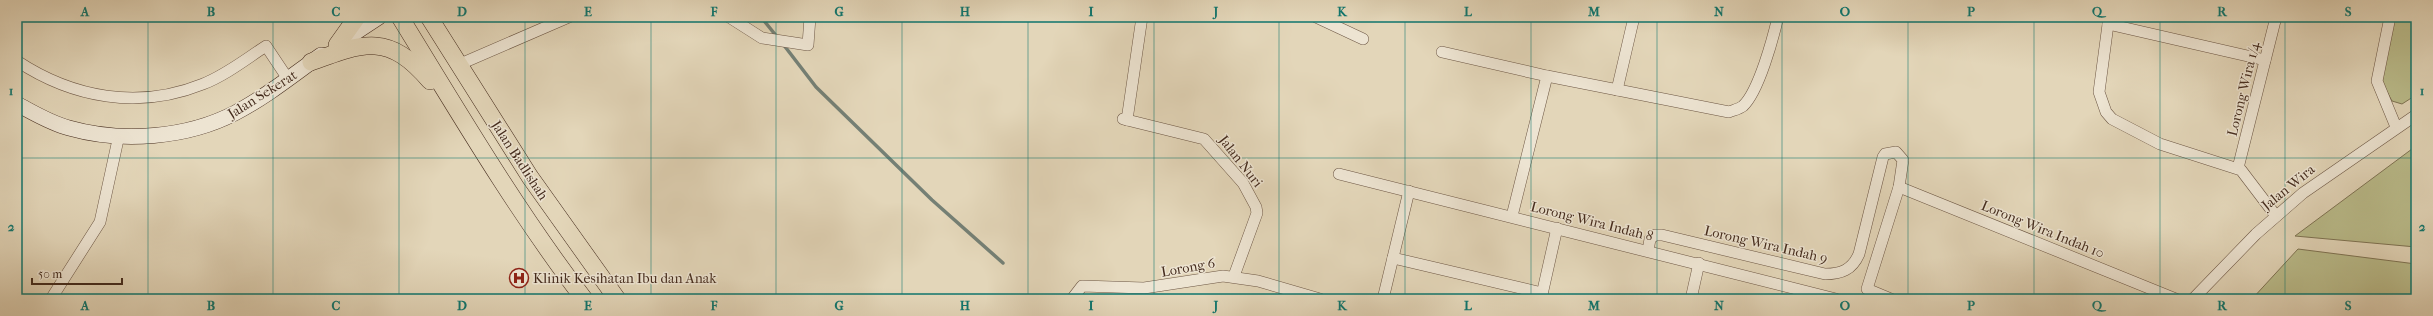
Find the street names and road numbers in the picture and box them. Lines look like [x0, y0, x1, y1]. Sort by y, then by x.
street label: Lorong Wira 1/4 [2224, 40, 2264, 138]
street label: Jalan Sekerat [224, 66, 300, 123]
street label: Jalan Badlishah [487, 116, 552, 203]
street label: Jalan Nuri [1214, 131, 1266, 191]
street label: Jalan Wira [2258, 161, 2319, 214]
street label: Lorong Wira Indah 10 [1979, 197, 2107, 262]
street label: Lorong Wira Indah 8 [1529, 198, 1655, 245]
street label: Lorong Wira Indah 9 [1703, 222, 1829, 267]
street label: Lorong 6 [1160, 254, 1217, 281]

